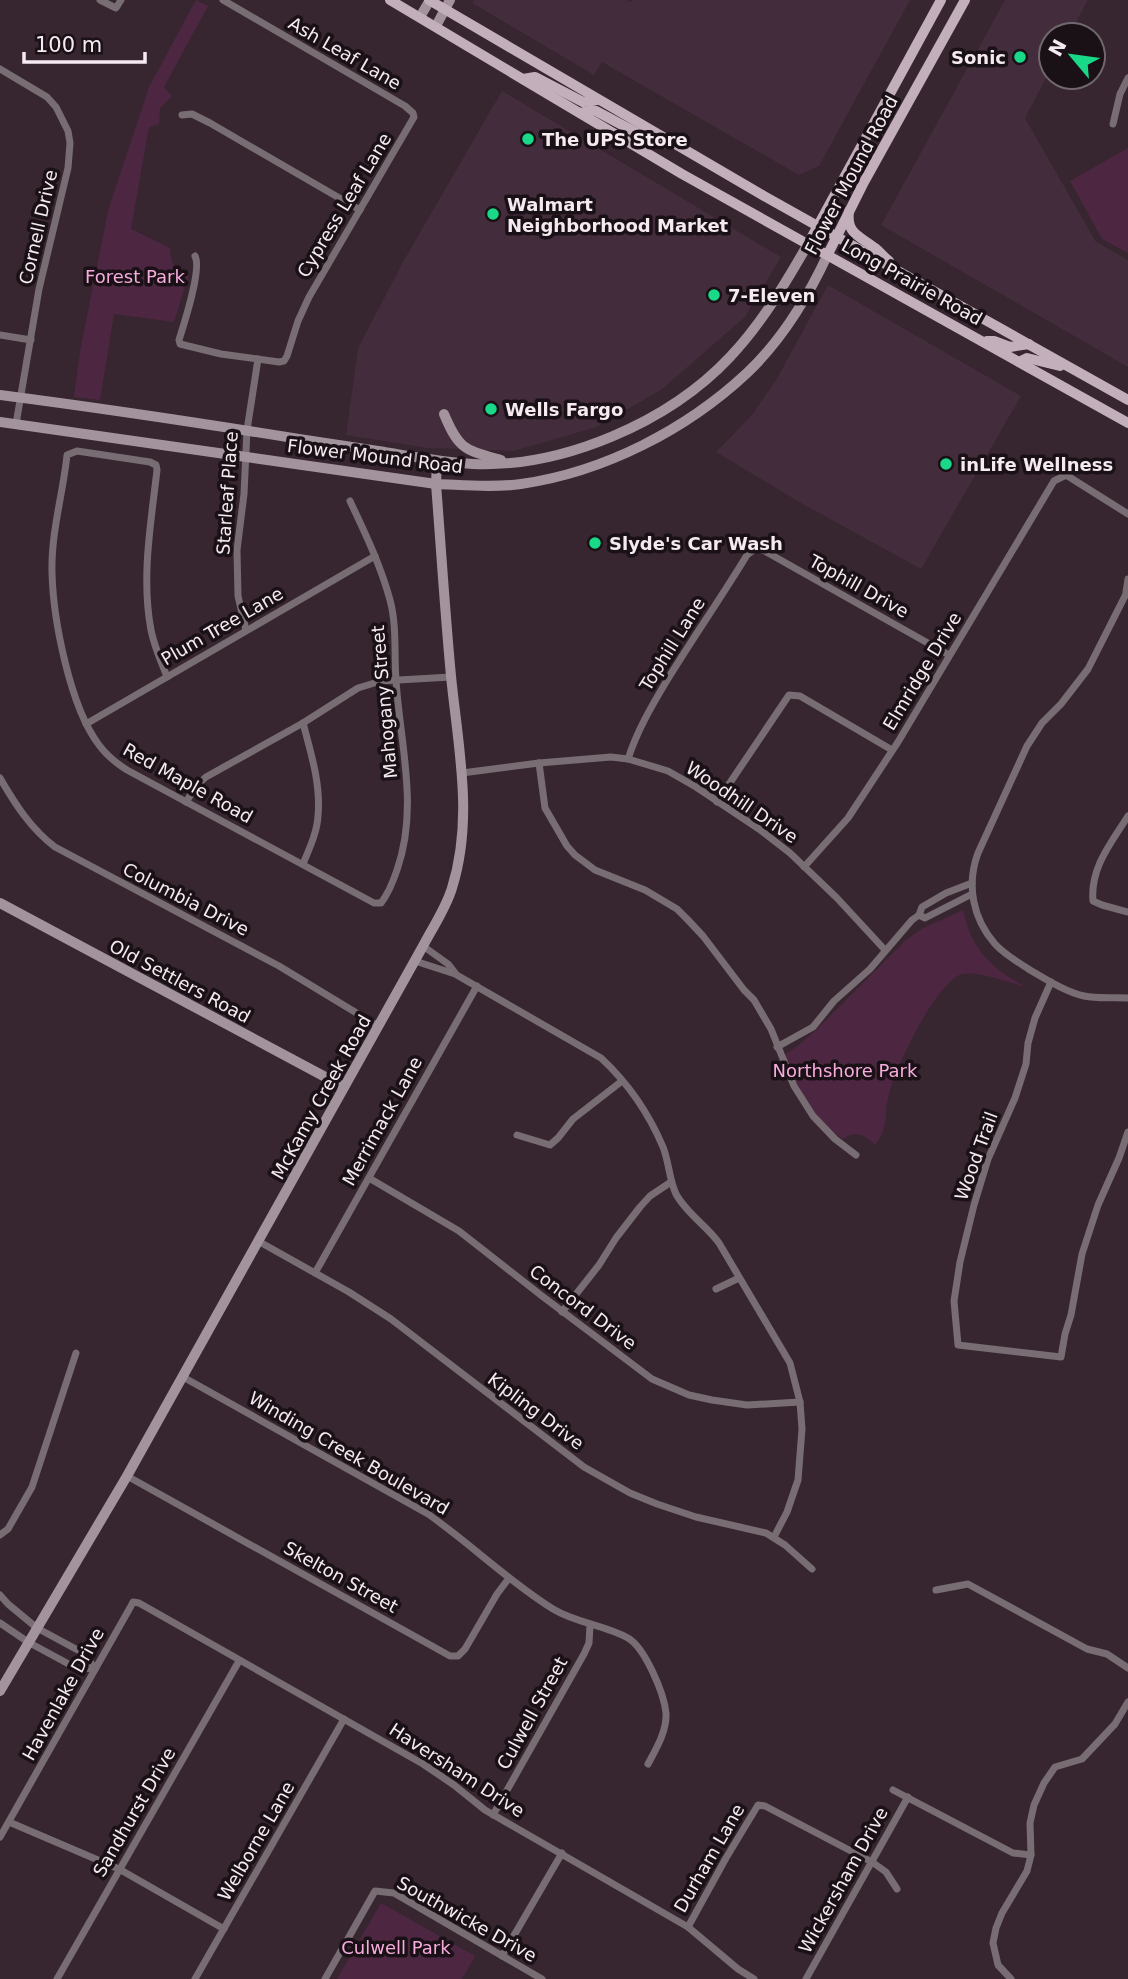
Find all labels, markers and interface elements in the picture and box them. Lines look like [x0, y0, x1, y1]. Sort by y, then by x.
street label: Ash Leaf Lane [285, 12, 405, 94]
scale bar [24, 21, 145, 65]
north arrow [1037, 21, 1107, 91]
text: 100 m [35, 33, 102, 57]
text: N [1044, 35, 1071, 60]
place label: Sonic [951, 47, 1006, 68]
marker: Sonic [1012, 49, 1028, 65]
street label: Flower Mound Road [800, 92, 902, 258]
street label: Cypress Leaf Lane [293, 129, 395, 281]
place label: The UPS Store [542, 129, 688, 150]
marker: The UPS Store [520, 131, 536, 147]
street label: Cornell Drive [15, 168, 61, 286]
place label: Walmart Neighborhood Market [507, 194, 729, 236]
marker: Walmart Neighborhood Market [485, 206, 501, 222]
street label: Long Prairie Road [838, 235, 986, 329]
park label: Forest Park [85, 266, 186, 287]
place label: 7-Eleven [728, 285, 815, 306]
marker: 7-Eleven [706, 287, 722, 303]
place label: Wells Fargo [505, 399, 623, 420]
marker: Wells Fargo [483, 401, 499, 417]
street label: Starleaf Place [212, 430, 242, 556]
street label: Flower Mound Road [286, 435, 464, 477]
place label: inLife Wellness [960, 454, 1113, 475]
marker: inLife Wellness [938, 456, 954, 472]
place label: Slyde's Car Wash [609, 533, 783, 554]
marker: Slyde's Car Wash [587, 535, 603, 551]
street label: Tophill Drive [805, 550, 912, 622]
street label: Plum Tree Lane [157, 583, 287, 669]
street label: Tophill Lane [634, 593, 709, 695]
street label: Elmridge Drive [879, 608, 965, 734]
street label: Mahogany Street [367, 624, 401, 780]
street label: Red Maple Road [120, 739, 256, 827]
street label: Woodhill Drive [682, 757, 802, 847]
street label: Columbia Drive [119, 858, 253, 940]
street label: Old Settlers Road [106, 935, 254, 1027]
street label: McKamy Creek Road [267, 1011, 375, 1183]
street label: Merrimack Lane [338, 1053, 426, 1189]
park label: Northshore Park [773, 1060, 918, 1081]
street label: Wood Trail [950, 1109, 1002, 1203]
street label: Concord Drive [526, 1260, 640, 1354]
street label: Kipling Drive [484, 1368, 588, 1454]
street label: Winding Creek Boulevard [245, 1387, 453, 1519]
street label: Skelton Street [280, 1537, 402, 1617]
street label: Havenlake Drive [18, 1624, 108, 1764]
street label: Culwell Street [492, 1653, 572, 1773]
street label: Haversham Drive [386, 1719, 528, 1821]
street label: Sandhurst Drive [88, 1744, 180, 1880]
street label: Welborne Lane [213, 1778, 299, 1904]
street label: Durham Lane [670, 1800, 748, 1916]
street label: Wickersham Drive [794, 1803, 892, 1957]
street label: Southwicke Drive [393, 1872, 541, 1966]
park label: Culwell Park [341, 1937, 451, 1958]

